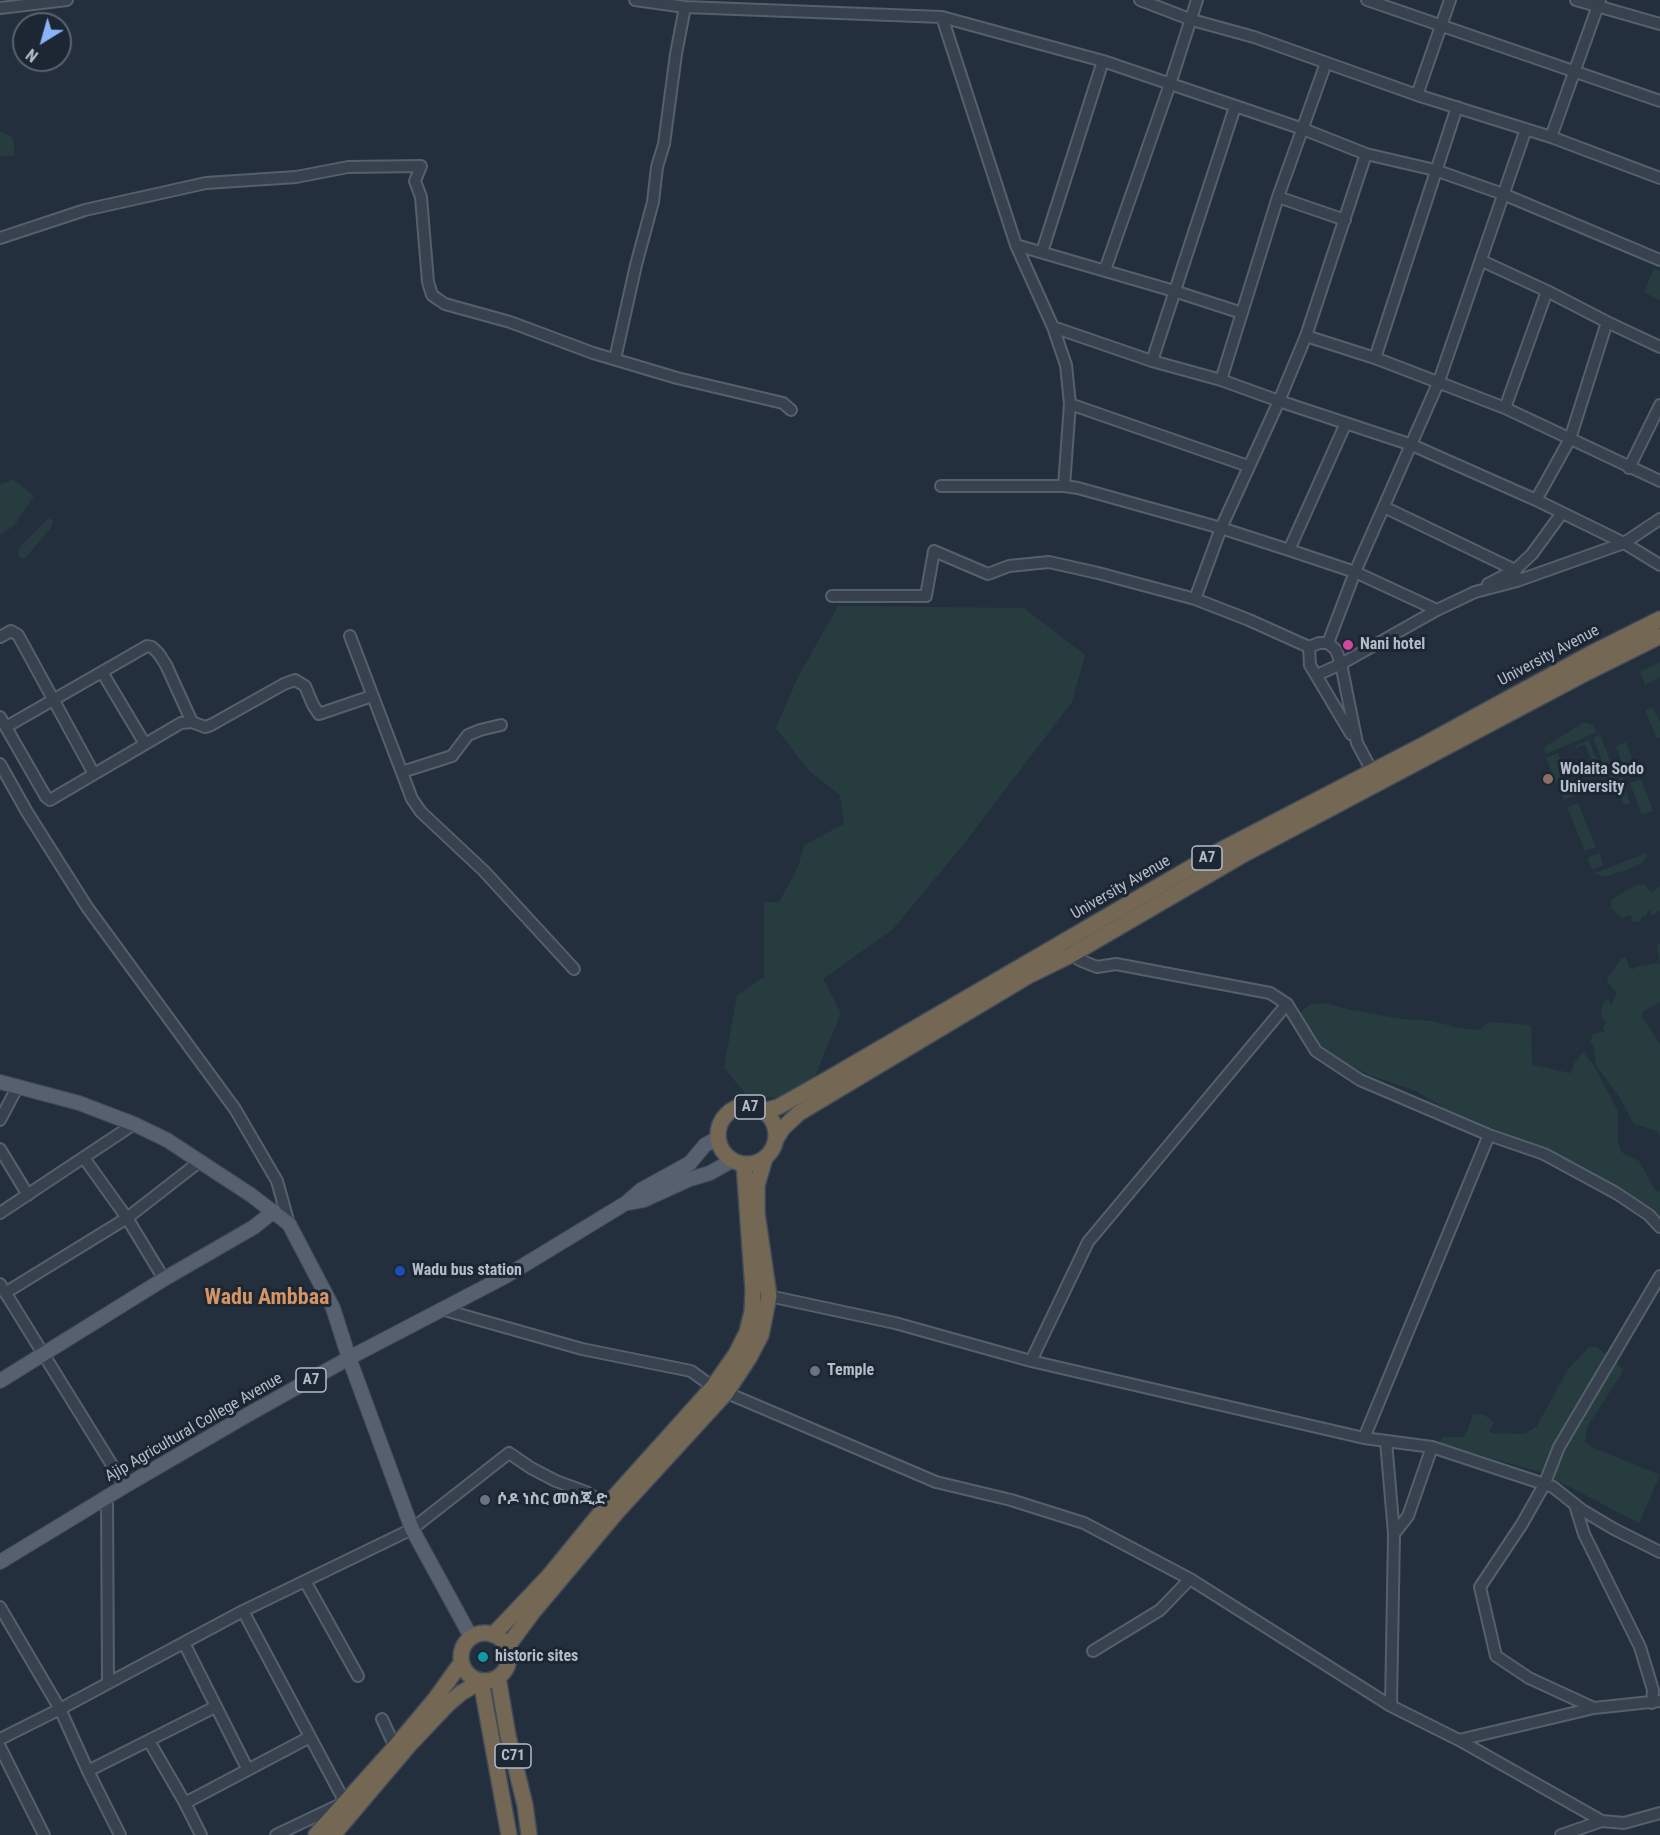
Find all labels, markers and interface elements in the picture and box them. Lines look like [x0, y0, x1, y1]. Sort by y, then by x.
north arrow [12, 12, 72, 72]
text: N [22, 45, 42, 66]
street label: University Avenue [1495, 621, 1603, 691]
place label: Nani hotel [1360, 635, 1425, 655]
marker: Nani hotel [1341, 638, 1355, 652]
place label: Wolaita Sodo University [1560, 760, 1644, 798]
marker: Wolaita Sodo University [1541, 772, 1555, 786]
road number: A7 [1192, 846, 1222, 870]
street label: University Avenue [1068, 852, 1174, 924]
road number: A7 [735, 1095, 765, 1119]
place label: Wadu bus station [412, 1261, 522, 1281]
marker: Wadu bus station [393, 1264, 407, 1278]
district label: Wadu Ambbaa [205, 1285, 329, 1311]
place label: Temple [827, 1361, 874, 1381]
marker: Temple [808, 1364, 822, 1378]
road number: A7 [296, 1368, 326, 1392]
street label: Ajip Agricultural College Avenue [102, 1369, 286, 1487]
place label: ሶዶ ነስር መስጂድ [497, 1490, 607, 1510]
marker: ሶዶ ነስር መስጂድ [478, 1493, 492, 1507]
place label: historic sites [495, 1647, 578, 1667]
marker: historic sites [476, 1650, 490, 1664]
road number: C71 [495, 1744, 531, 1768]

